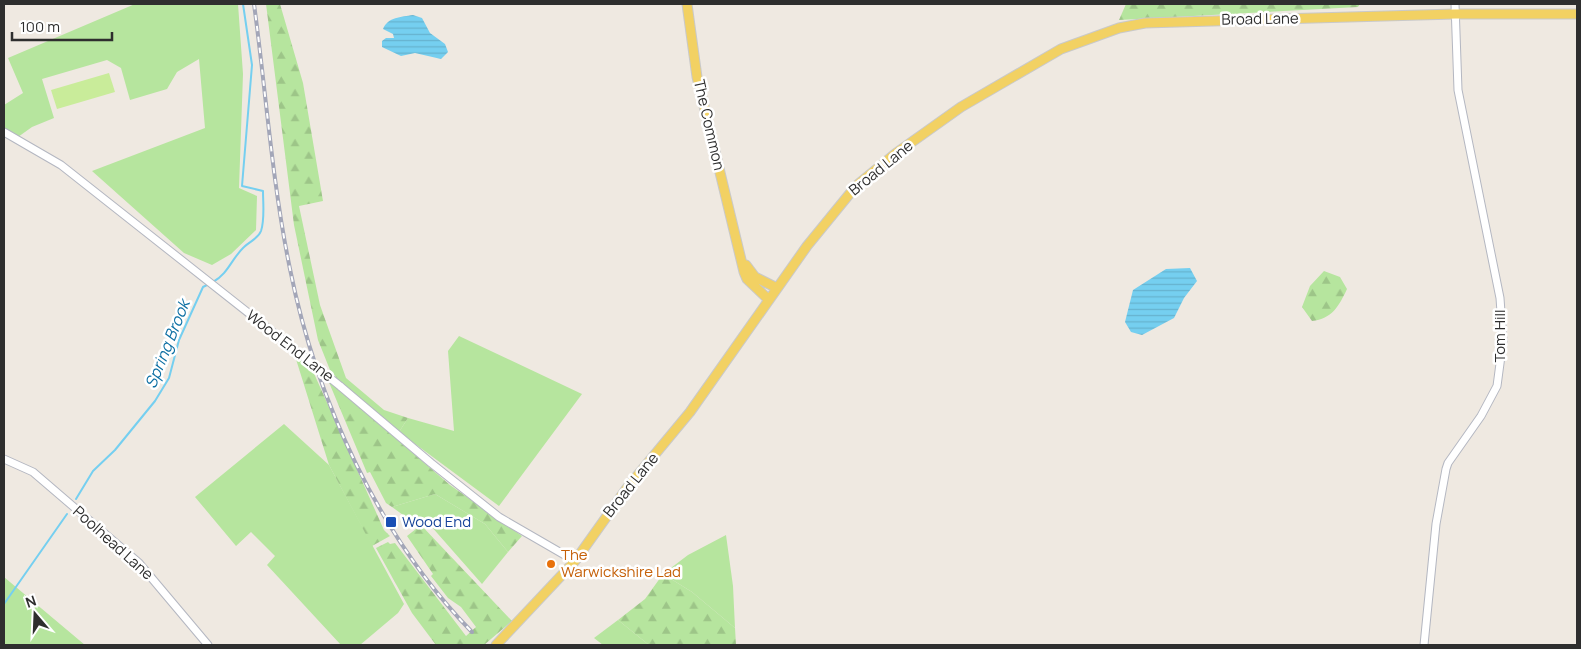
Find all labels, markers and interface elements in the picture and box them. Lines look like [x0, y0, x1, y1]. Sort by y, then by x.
street label: Broad Lane [1221, 7, 1299, 30]
scale bar [12, 10, 112, 42]
text: 100 m [20, 16, 60, 37]
street label: The Common [689, 78, 730, 172]
street label: Broad Lane [844, 135, 917, 200]
water label: Spring Brook [139, 295, 195, 391]
street label: Wood End Lane [242, 305, 339, 387]
street label: Tom Hill [1489, 309, 1510, 363]
street label: Broad Lane [598, 448, 663, 521]
street label: Poolhead Lane [69, 501, 158, 585]
place label: Wood End [402, 511, 471, 532]
marker: Wood End [384, 515, 398, 529]
place label: The Warwickshire Lad [561, 544, 681, 582]
marker: The Warwickshire Lad [545, 558, 557, 570]
north arrow [10, 589, 60, 639]
text: N [23, 591, 38, 612]

